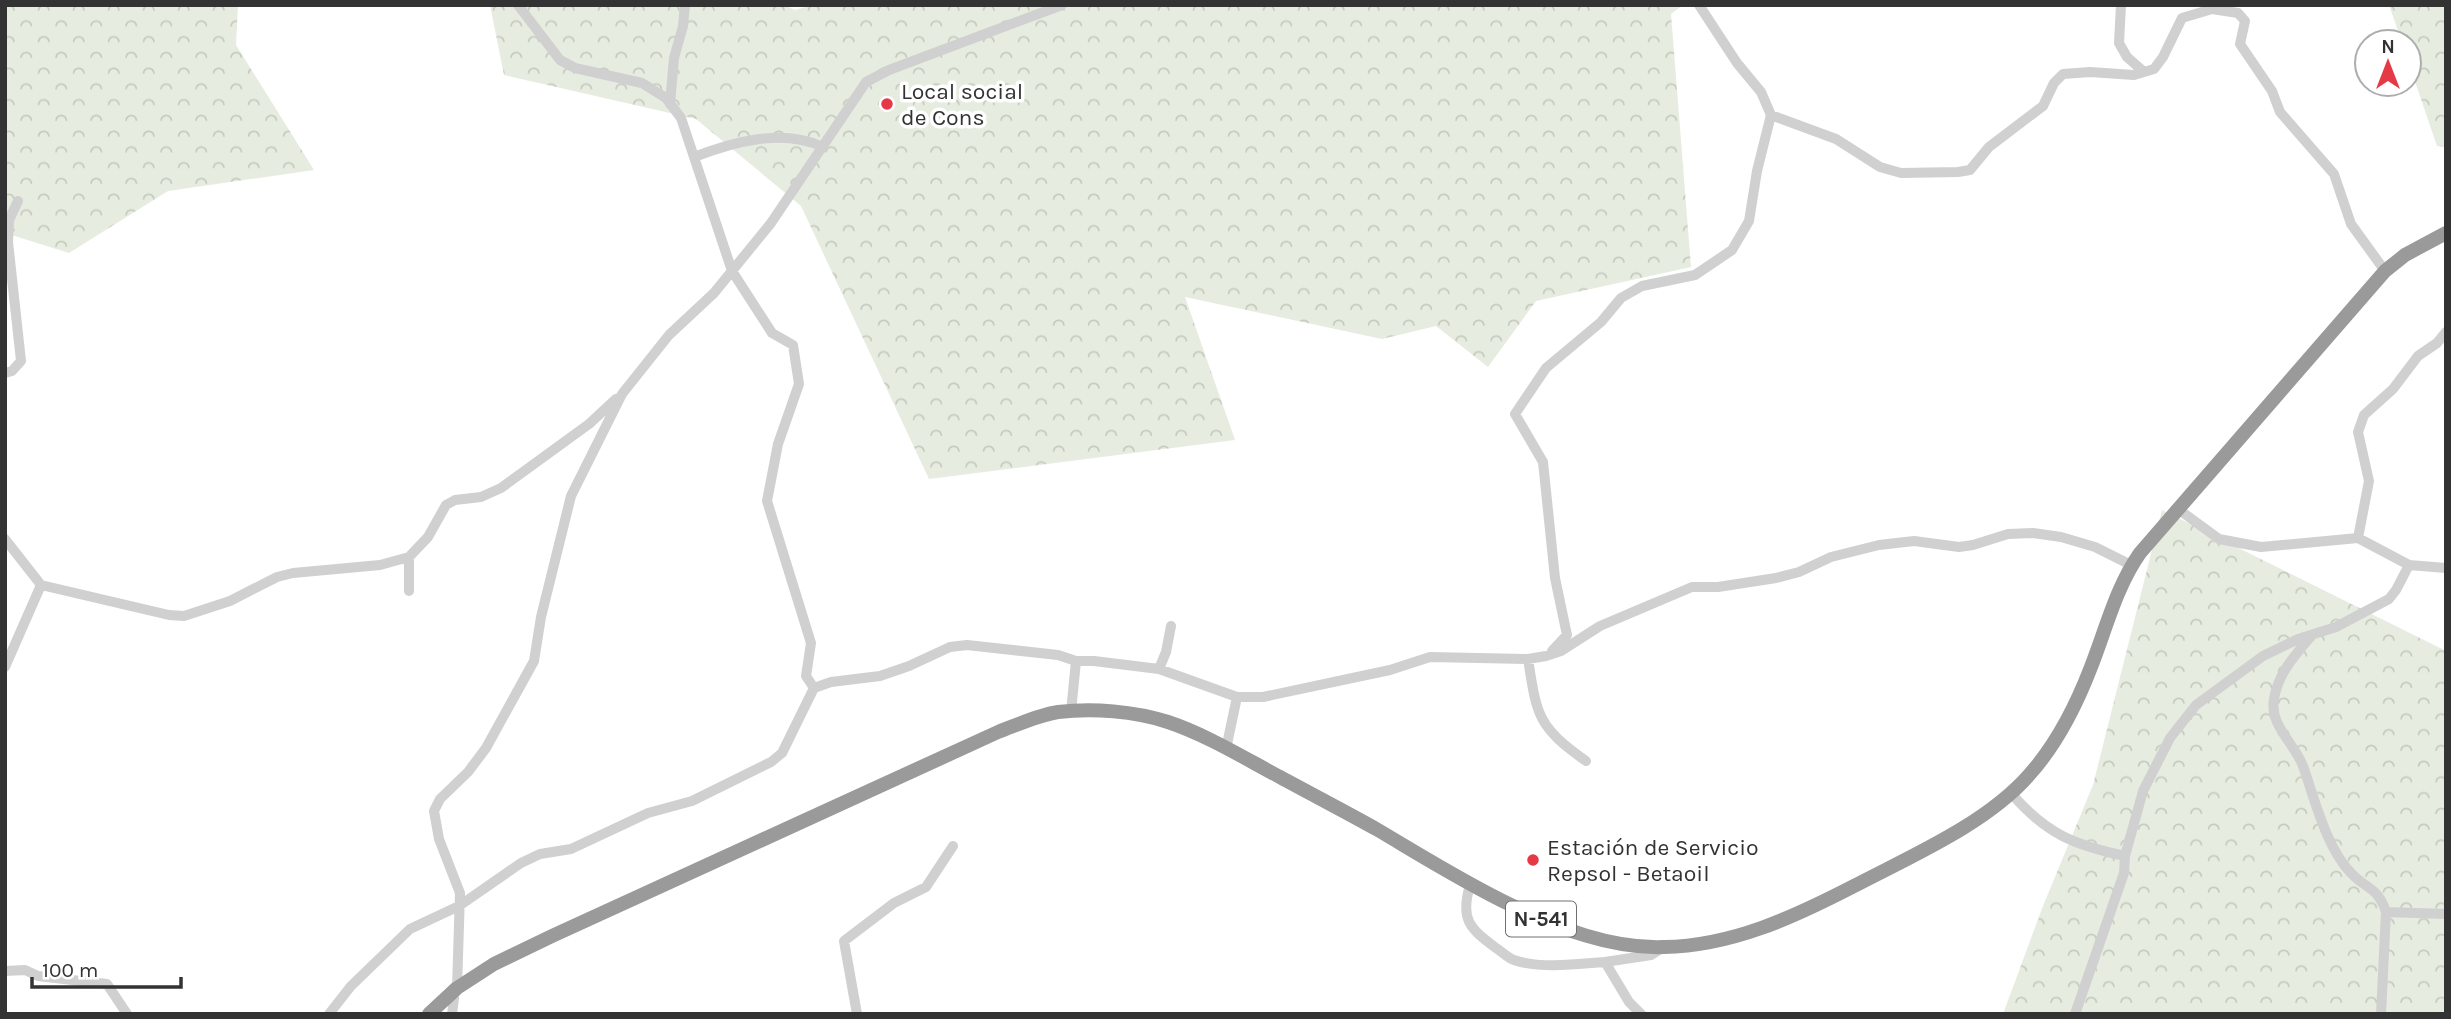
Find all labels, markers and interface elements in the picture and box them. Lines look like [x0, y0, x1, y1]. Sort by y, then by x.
north arrow [2353, 28, 2423, 98]
text: N [2381, 36, 2395, 58]
place label: Local social de Cons [901, 78, 1023, 131]
marker: Local social de Cons [879, 96, 895, 112]
place label: Estación de Servicio Repsol - Betaoil [1547, 834, 1759, 887]
marker: Estación de Servicio Repsol - Betaoil [1525, 852, 1541, 868]
road number: N-541 [1506, 902, 1576, 936]
scale bar [32, 946, 180, 990]
text: 100 m [42, 958, 99, 982]

